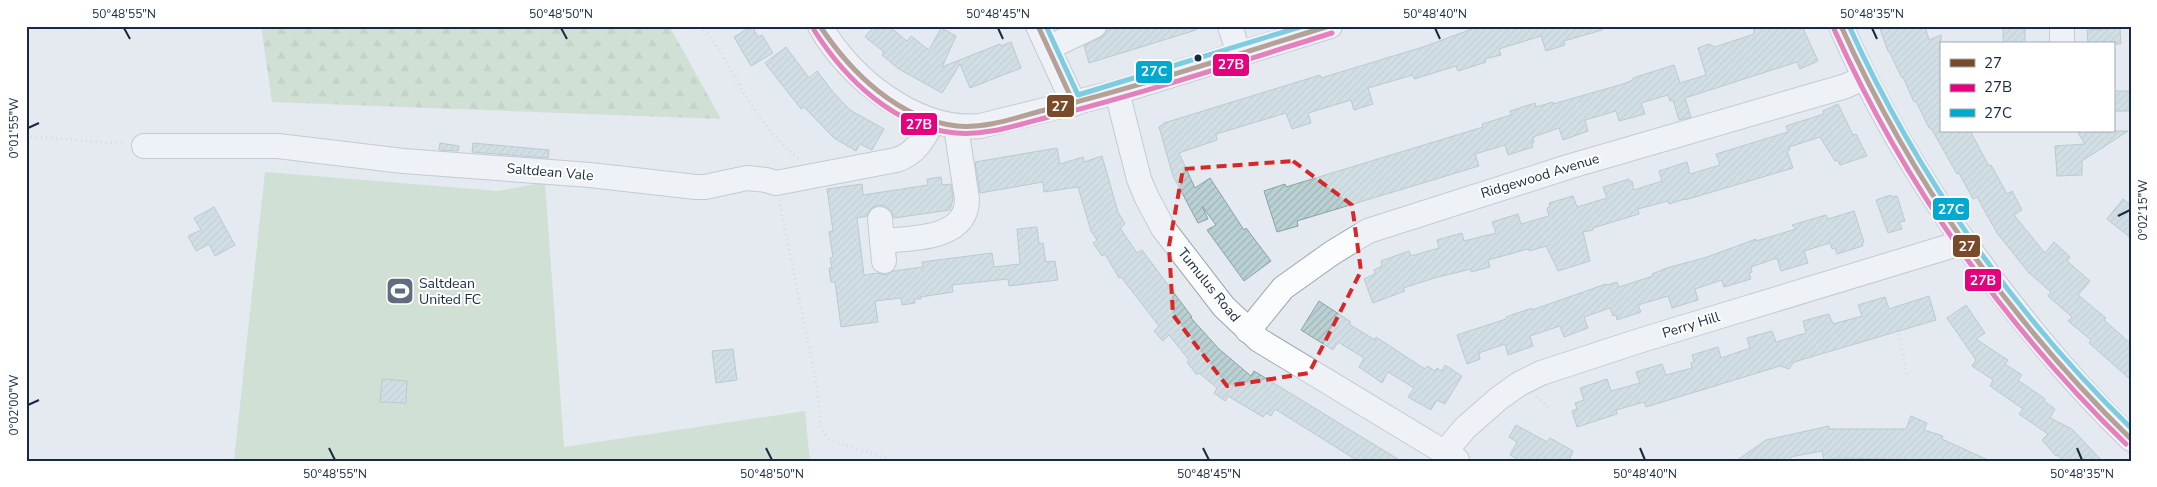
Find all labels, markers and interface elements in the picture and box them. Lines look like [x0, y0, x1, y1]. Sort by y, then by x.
text: 50°48'55"N [92, 6, 156, 22]
text: 50°48'50"N [529, 6, 593, 22]
text: 50°48'45"N [966, 6, 1030, 22]
text: 50°48'40"N [1403, 6, 1467, 22]
text: 50°48'35"N [1840, 6, 1904, 22]
legend [1940, 42, 2114, 132]
unlabelled marker [1193, 53, 1203, 63]
line badge: 27B [1212, 53, 1250, 77]
text: 27 [1984, 53, 2002, 73]
text: 27B [1218, 55, 1244, 74]
line badge: 27C [1135, 60, 1173, 84]
text: 27C [1141, 62, 1168, 81]
text: 27B [1984, 77, 2012, 97]
line badge: 27 [1046, 94, 1075, 118]
text: 0°01'55"W [6, 97, 22, 159]
text: 27 [1052, 97, 1068, 116]
text: 27C [1984, 103, 2012, 123]
line badge: 27B [900, 112, 938, 136]
text: 27B [906, 115, 932, 134]
street label: Ridgewood Avenue [1478, 149, 1602, 203]
street label: Saltdean Vale [506, 159, 594, 185]
text: 0°02'15"W [2135, 179, 2151, 241]
line badge: 27C [1932, 197, 1970, 221]
text: 27C [1938, 200, 1965, 219]
line badge: 27 [1952, 234, 1981, 258]
text: 27 [1959, 237, 1975, 256]
street label: Tumulus Road [1173, 244, 1245, 326]
line badge: 27B [1964, 268, 2002, 292]
text: 27B [1970, 271, 1996, 290]
place label: Saltdean United FC [419, 274, 481, 309]
sports icon: Saltdean United FC [385, 276, 415, 306]
street label: Perry Hill [1660, 307, 1723, 343]
text: 0°02'00"W [6, 374, 22, 436]
text: 50°48'55"N [303, 466, 367, 482]
text: 50°48'50"N [740, 466, 804, 482]
text: 50°48'45"N [1177, 466, 1241, 482]
text: 50°48'40"N [1613, 466, 1677, 482]
text: 50°48'35"N [2050, 466, 2114, 482]

